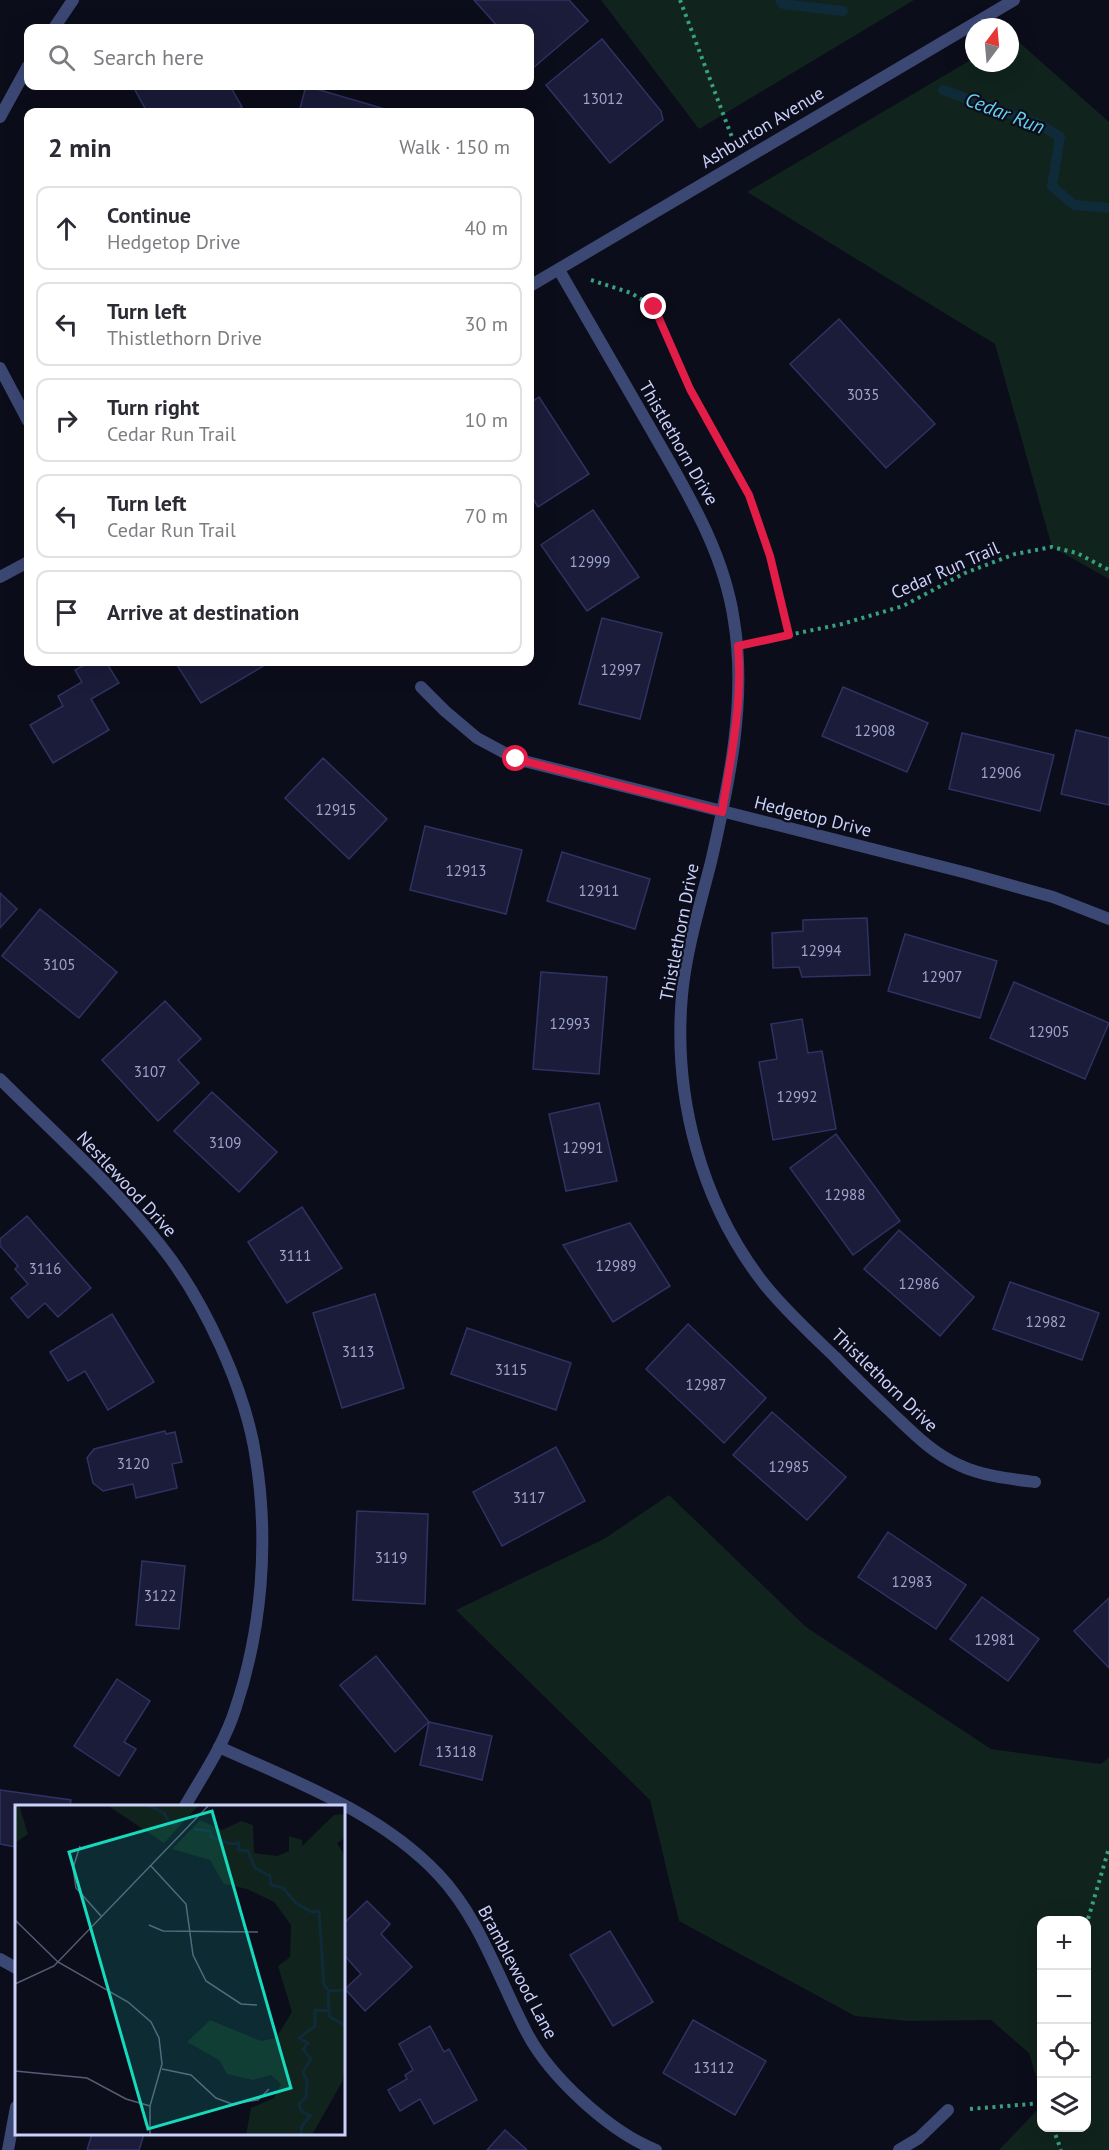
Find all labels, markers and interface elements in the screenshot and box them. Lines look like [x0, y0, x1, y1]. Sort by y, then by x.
north arrow [965, 18, 1019, 72]
search box [24, 24, 534, 90]
icon: search [45, 41, 78, 74]
text: Search here [93, 43, 204, 71]
street label: Ashburton Avenue [696, 81, 828, 173]
water label: Cedar Run [962, 86, 1048, 140]
house number: 13012 [583, 89, 623, 108]
text: 2 min [48, 131, 111, 164]
text: Walk · 150 m [399, 134, 510, 160]
text: Continue [107, 201, 191, 229]
icon: ahead [50, 212, 83, 245]
text: 40 m [465, 215, 508, 241]
text: Hedgetop Drive [107, 229, 241, 255]
route end [640, 293, 666, 319]
text: Turn left [107, 297, 187, 325]
icon: left [50, 308, 83, 341]
text: 30 m [465, 311, 508, 337]
text: Thistlethorn Drive [107, 325, 262, 351]
street label: Thistlethorn Drive [634, 377, 724, 509]
house number: 3035 [847, 385, 879, 404]
text: Turn right [107, 393, 199, 421]
icon: right [50, 404, 83, 437]
text: 10 m [465, 407, 508, 433]
text: Cedar Run Trail [107, 421, 236, 447]
text: Turn left [107, 489, 187, 517]
icon: left [50, 500, 83, 533]
text: 70 m [465, 503, 508, 529]
text: Cedar Run Trail [107, 517, 236, 543]
street label: Cedar Run Trail [887, 536, 1003, 604]
house number: 12999 [570, 552, 610, 571]
icon: arrive [50, 596, 83, 629]
text: Arrive at destination [107, 598, 299, 626]
house number: 12997 [601, 660, 641, 679]
house number: 12908 [855, 721, 895, 740]
route start [502, 745, 528, 771]
house number: 12906 [981, 763, 1021, 782]
street label: Hedgetop Drive [752, 790, 874, 842]
house number: 12915 [316, 800, 356, 819]
house number: 12913 [446, 861, 486, 880]
street label: Thistlethorn Drive [654, 861, 704, 1003]
house number: 12911 [579, 881, 619, 900]
house number: 12994 [801, 941, 841, 960]
house number: 3105 [43, 955, 75, 974]
house number: 12907 [922, 967, 962, 986]
house number: 12993 [550, 1014, 590, 1033]
house number: 12905 [1029, 1022, 1069, 1041]
house number: 3107 [134, 1062, 166, 1081]
house number: 12992 [777, 1087, 817, 1106]
street label: Nestlewood Drive [72, 1126, 182, 1242]
house number: 3109 [209, 1133, 241, 1152]
house number: 12991 [563, 1138, 603, 1157]
house number: 12988 [825, 1185, 865, 1204]
house number: 3111 [279, 1246, 311, 1265]
house number: 12989 [596, 1256, 636, 1275]
house number: 3116 [29, 1259, 61, 1278]
house number: 12986 [899, 1274, 939, 1293]
house number: 12982 [1026, 1312, 1066, 1331]
street label: Thistlethorn Drive [827, 1323, 943, 1437]
house number: 3113 [342, 1342, 374, 1361]
house number: 3115 [495, 1360, 527, 1379]
house number: 12987 [686, 1375, 726, 1394]
house number: 3120 [117, 1454, 149, 1473]
house number: 12985 [769, 1457, 809, 1476]
house number: 3117 [513, 1488, 545, 1507]
house number: 3119 [375, 1548, 407, 1567]
house number: 12983 [892, 1572, 932, 1591]
house number: 3122 [144, 1586, 176, 1605]
house number: 12981 [975, 1630, 1015, 1649]
house number: 13118 [436, 1742, 476, 1761]
inset map [15, 1805, 345, 2135]
street label: Bramblewood Lane [473, 1901, 563, 2043]
map controls [1037, 1916, 1091, 2132]
button: + [1037, 1916, 1091, 1970]
button: − [1037, 1970, 1091, 2024]
button: locate [1037, 2024, 1091, 2078]
house number: 13112 [694, 2058, 734, 2077]
button: layers [1037, 2078, 1091, 2132]

